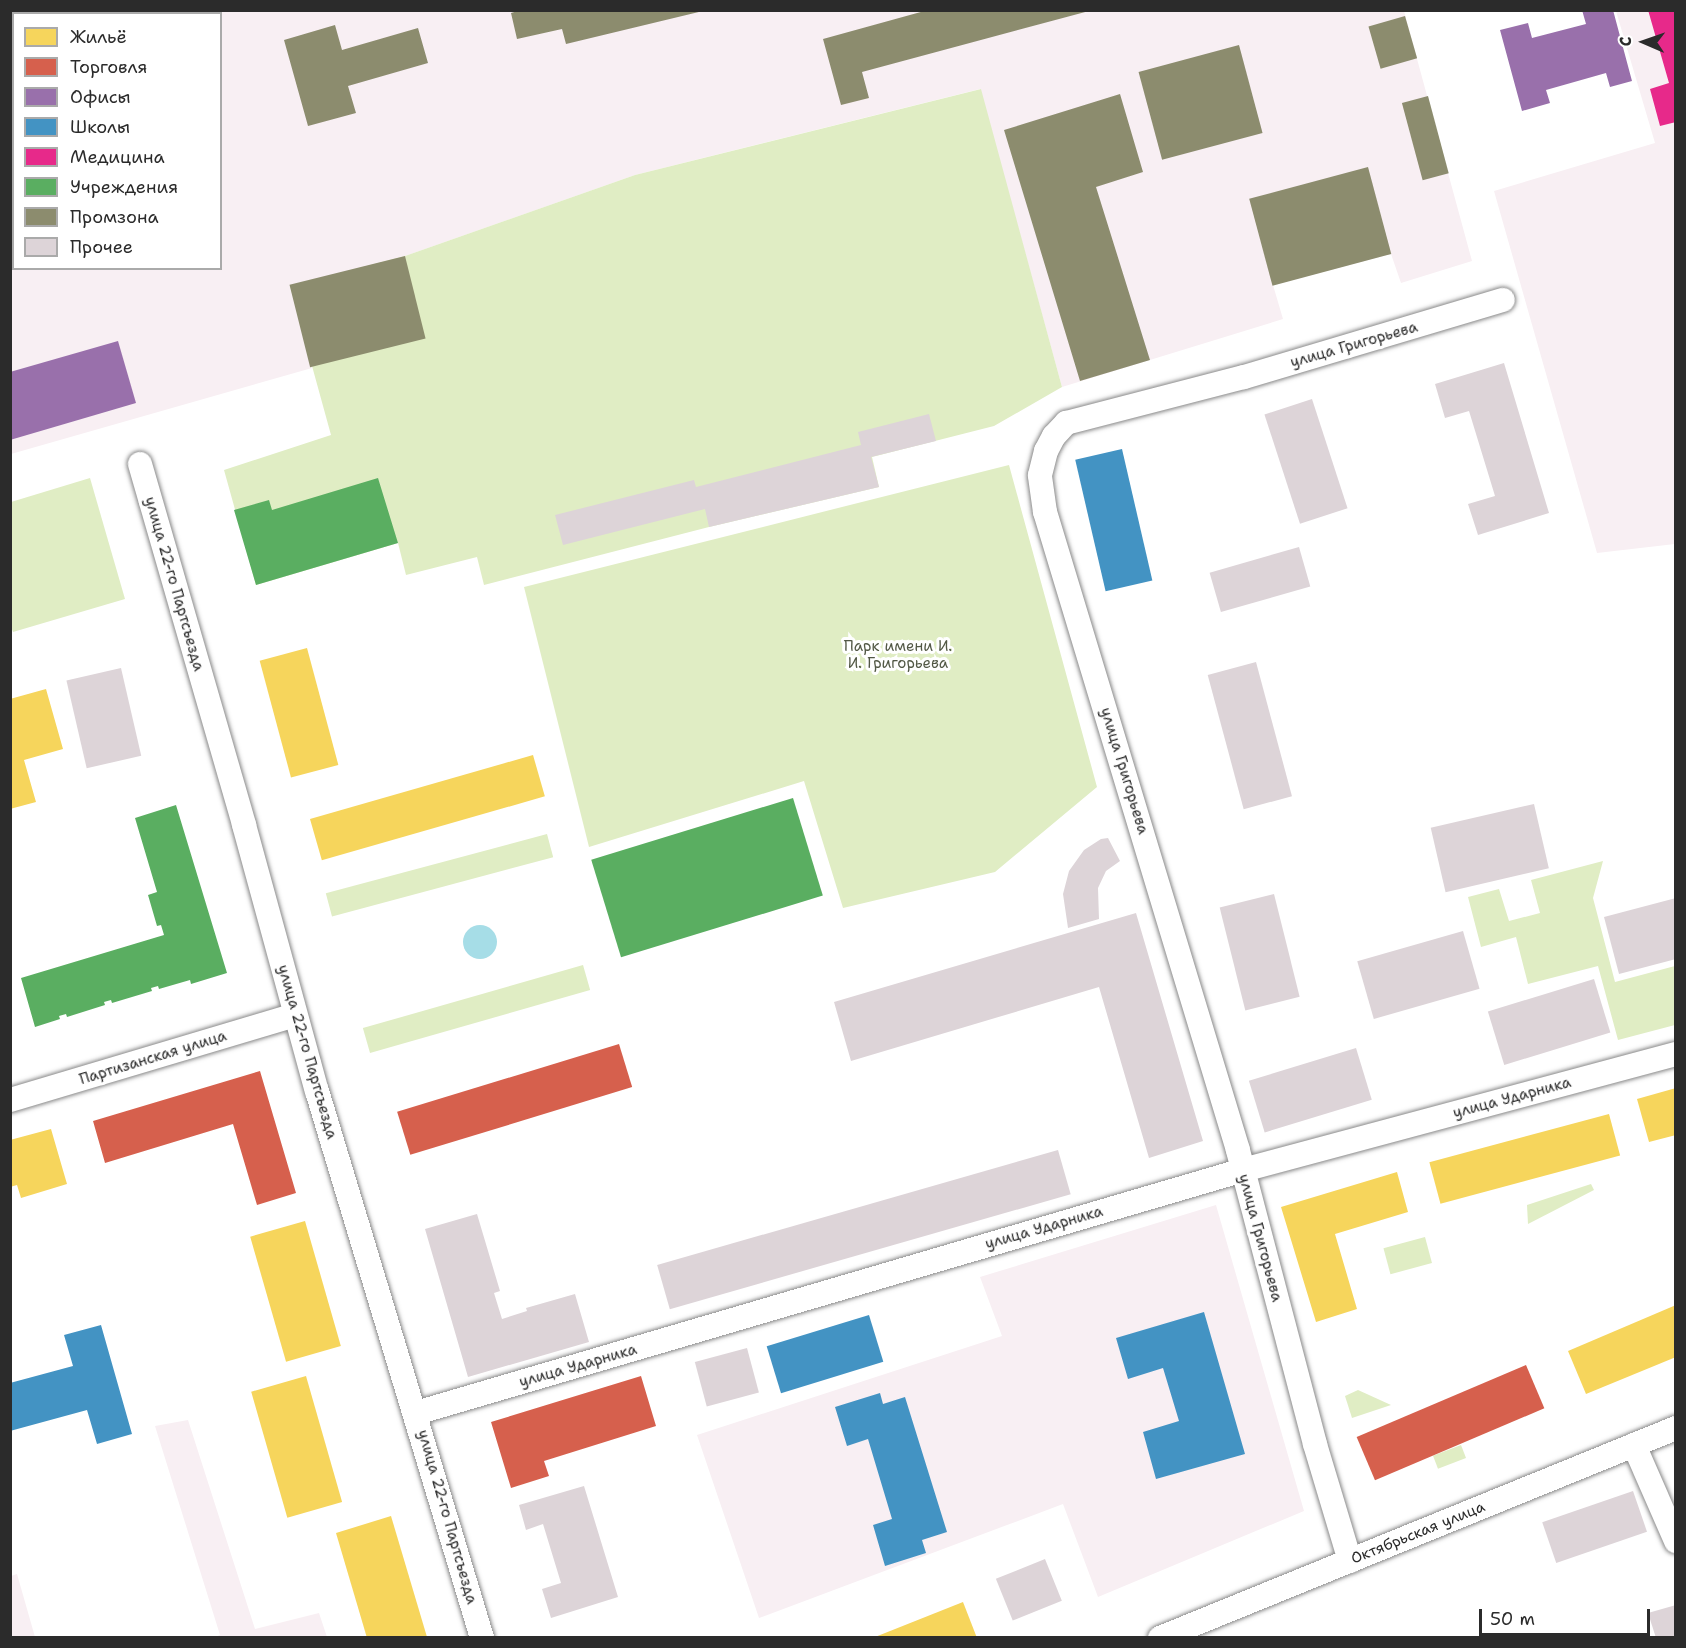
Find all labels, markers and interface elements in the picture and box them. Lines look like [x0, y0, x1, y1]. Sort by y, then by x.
legend [12, 12, 222, 270]
north arrow [1614, 12, 1674, 72]
text: Жильё [70, 25, 127, 49]
text: С [1615, 36, 1636, 47]
text: Торговля [70, 55, 148, 79]
text: Офисы [70, 85, 131, 109]
text: Школы [70, 115, 130, 139]
text: Медицина [70, 145, 165, 169]
text: Учреждения [70, 175, 178, 199]
text: Промзона [70, 205, 159, 229]
text: Прочее [70, 235, 133, 259]
street label: улица Григорьева [1288, 318, 1420, 372]
street label: улица 22-го Партсъезда [140, 495, 208, 673]
park label: Парк имени И. И. Григорьева [844, 637, 952, 672]
street label: улица Григорьева [1096, 705, 1152, 837]
street label: улица 22-го Партсъезда [273, 963, 341, 1141]
street label: Партизанская улица [77, 1027, 229, 1089]
street label: улица Ударника [1451, 1074, 1573, 1122]
street label: улица Григорьева [1234, 1172, 1286, 1304]
street label: улица Ударника [983, 1203, 1105, 1253]
street label: улица Ударника [517, 1341, 639, 1391]
street label: улица 22-го Партсъезда [413, 1428, 481, 1606]
street label: Октябрьская улица [1348, 1498, 1488, 1568]
scale bar [1482, 1597, 1653, 1635]
text: 50 m [1490, 1607, 1535, 1631]

